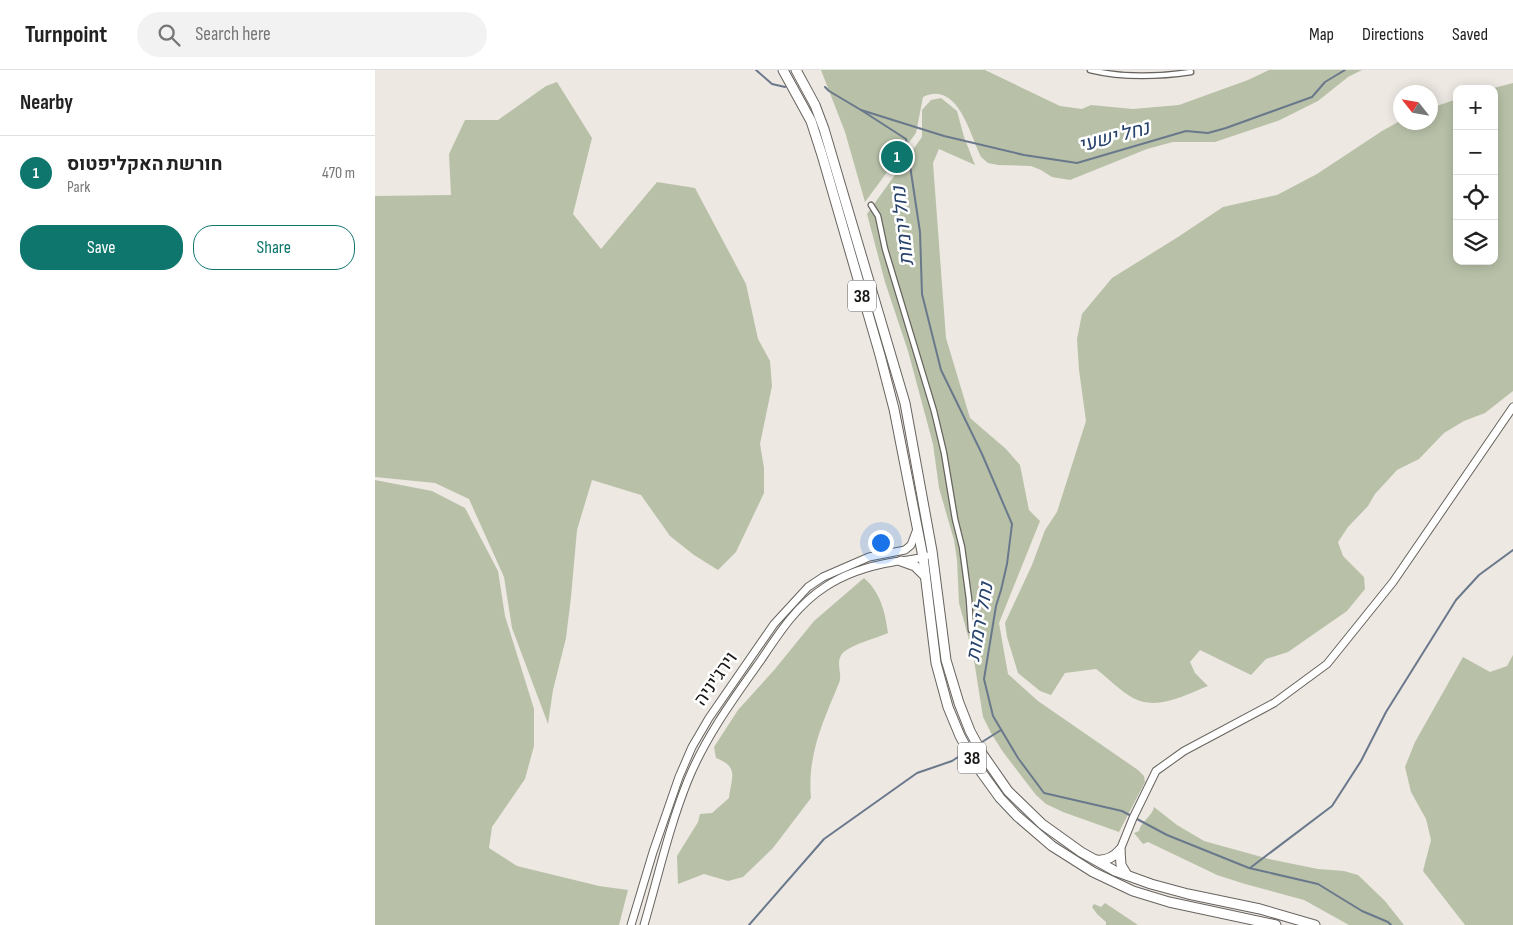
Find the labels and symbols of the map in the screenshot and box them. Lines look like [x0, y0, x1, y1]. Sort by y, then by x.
north arrow [1393, 85, 1438, 130]
water label: נחל ישעי [1076, 116, 1154, 158]
pin: 1 [881, 138, 913, 176]
water label: נחל ירמות [887, 183, 919, 267]
road number: 38 [848, 280, 876, 312]
your location [868, 530, 894, 556]
water label: נחל ירמות [961, 579, 999, 663]
street label: וירג'יניה [689, 648, 743, 710]
road number: 38 [958, 742, 986, 774]

